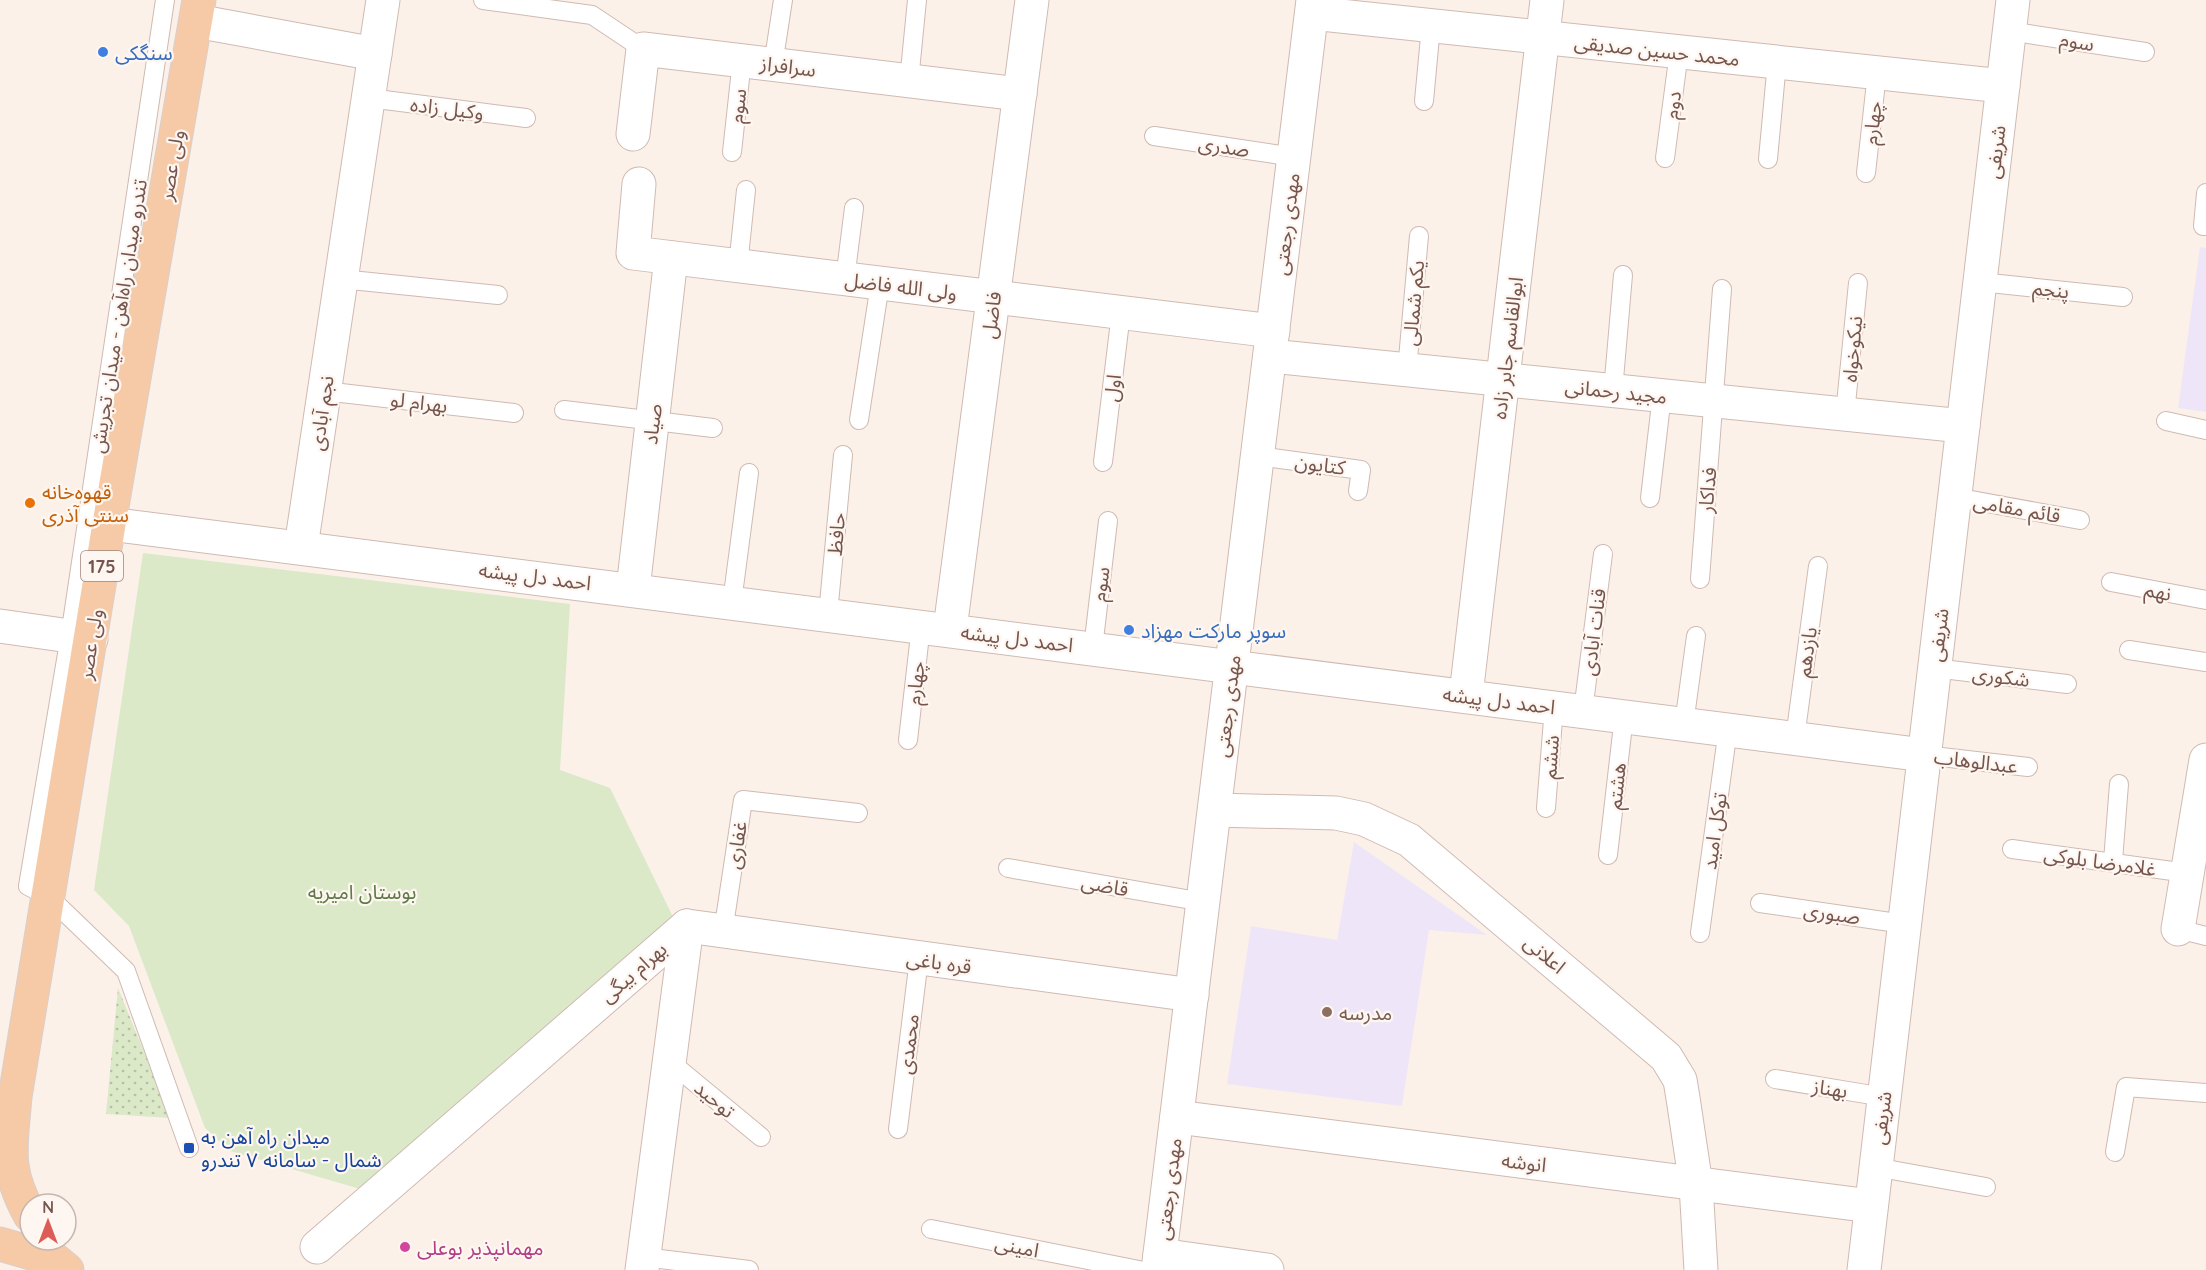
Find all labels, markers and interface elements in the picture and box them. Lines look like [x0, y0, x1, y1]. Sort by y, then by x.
street label: سوم [2057, 26, 2096, 59]
street label: محمد حسین صدیقی [1573, 29, 1741, 71]
place label: سنگکی [115, 40, 173, 65]
marker: سنگکی [96, 45, 110, 59]
street label: سرافراز [758, 50, 817, 82]
street label: سوم [723, 87, 754, 125]
street label: دوم [1658, 89, 1689, 121]
street label: وکیل زاده [409, 91, 485, 125]
street label: چهارم [1857, 100, 1890, 146]
street label: شریفی [1979, 124, 2011, 180]
street label: ولی عصر [152, 128, 189, 203]
street label: صدری [1197, 130, 1251, 162]
street label: مهدی رجعتی [1267, 171, 1305, 277]
street label: تندرو میدان راه‌آهن - میدان تجریش [84, 177, 152, 455]
street label: یکم شمالی [1397, 259, 1432, 347]
street label: ولی الله فاضل [843, 267, 959, 305]
street label: ابوالقاسم جابر زاده [1486, 275, 1531, 421]
street label: پنجم [2031, 275, 2071, 306]
street label: فاضل [976, 290, 1006, 340]
street label: نیکوخواه [1837, 315, 1867, 383]
street label: اول [1098, 373, 1126, 403]
street label: مجید رحمانی [1564, 373, 1668, 409]
street label: نجم آبادی [303, 374, 342, 453]
street label: بهرام لو [389, 386, 449, 421]
street label: صیاد [637, 402, 667, 446]
street label: کتایون [1293, 448, 1348, 480]
street label: فداکار [1692, 466, 1721, 515]
place label: قهوه‌خانه سنتی آذری [42, 479, 129, 527]
street label: قائم مقامی [1971, 488, 2063, 531]
marker: قهوه‌خانه سنتی آذری [23, 496, 37, 510]
street label: حافظ [822, 511, 850, 557]
road number: 175 [81, 551, 123, 581]
street label: احمد دل پیشه [477, 557, 593, 596]
street label: سوم [1085, 565, 1118, 603]
street label: نهم [2142, 576, 2174, 609]
street label: قنات آبادی [1575, 587, 1611, 677]
street label: ولی عصر [72, 607, 108, 682]
street label: شریفی [1922, 607, 1954, 663]
place label: سوپر مارکت مهزاد [1141, 618, 1286, 644]
street label: احمد دل پیشه [959, 619, 1075, 658]
marker: سوپر مارکت مهزاد [1122, 623, 1136, 637]
street label: یازدهم [1790, 625, 1825, 679]
street label: مهدی رجعتی [1208, 653, 1246, 759]
street label: چهارم [900, 660, 933, 706]
street label: شکوری [1971, 660, 2031, 692]
street label: احمد دل پیشه [1441, 681, 1557, 720]
street label: ششم [1536, 734, 1567, 780]
street label: عبدالوهاب [1933, 743, 2019, 779]
street label: هشتم [1601, 761, 1634, 811]
street label: توکل امید [1696, 791, 1732, 871]
street label: غفاری [720, 819, 752, 871]
street label: غلامرضا بلوکی [2042, 841, 2158, 881]
street label: قاضی [1079, 869, 1131, 901]
park label: بوستان امیریه [308, 879, 416, 904]
street label: صبوری [1802, 897, 1862, 929]
street label: اعلانی [1519, 929, 1571, 979]
street label: بهرام بیگی [594, 936, 674, 1010]
street label: قره باغی [905, 945, 973, 979]
place label: مدرسه [1339, 1000, 1392, 1025]
marker: مدرسه [1320, 1005, 1334, 1019]
street label: محمدی [892, 1012, 924, 1076]
street label: بهناز [1810, 1073, 1850, 1103]
street label: توحید [690, 1075, 740, 1123]
street label: شریفی [1865, 1090, 1897, 1146]
place label: میدان راه آهن به شمال - سامانه ۷ تندرو [201, 1124, 382, 1172]
street label: مهدی رجعتی [1149, 1136, 1187, 1242]
marker: میدان راه آهن به شمال - سامانه ۷ تندرو [182, 1141, 196, 1155]
street label: انوشه [1500, 1147, 1548, 1177]
north arrow [18, 1192, 78, 1252]
text: N [42, 1197, 54, 1217]
street label: امینی [993, 1230, 1041, 1262]
place label: مهمانپذیر بوعلی [417, 1235, 543, 1261]
marker: مهمانپذیر بوعلی [398, 1240, 412, 1254]

